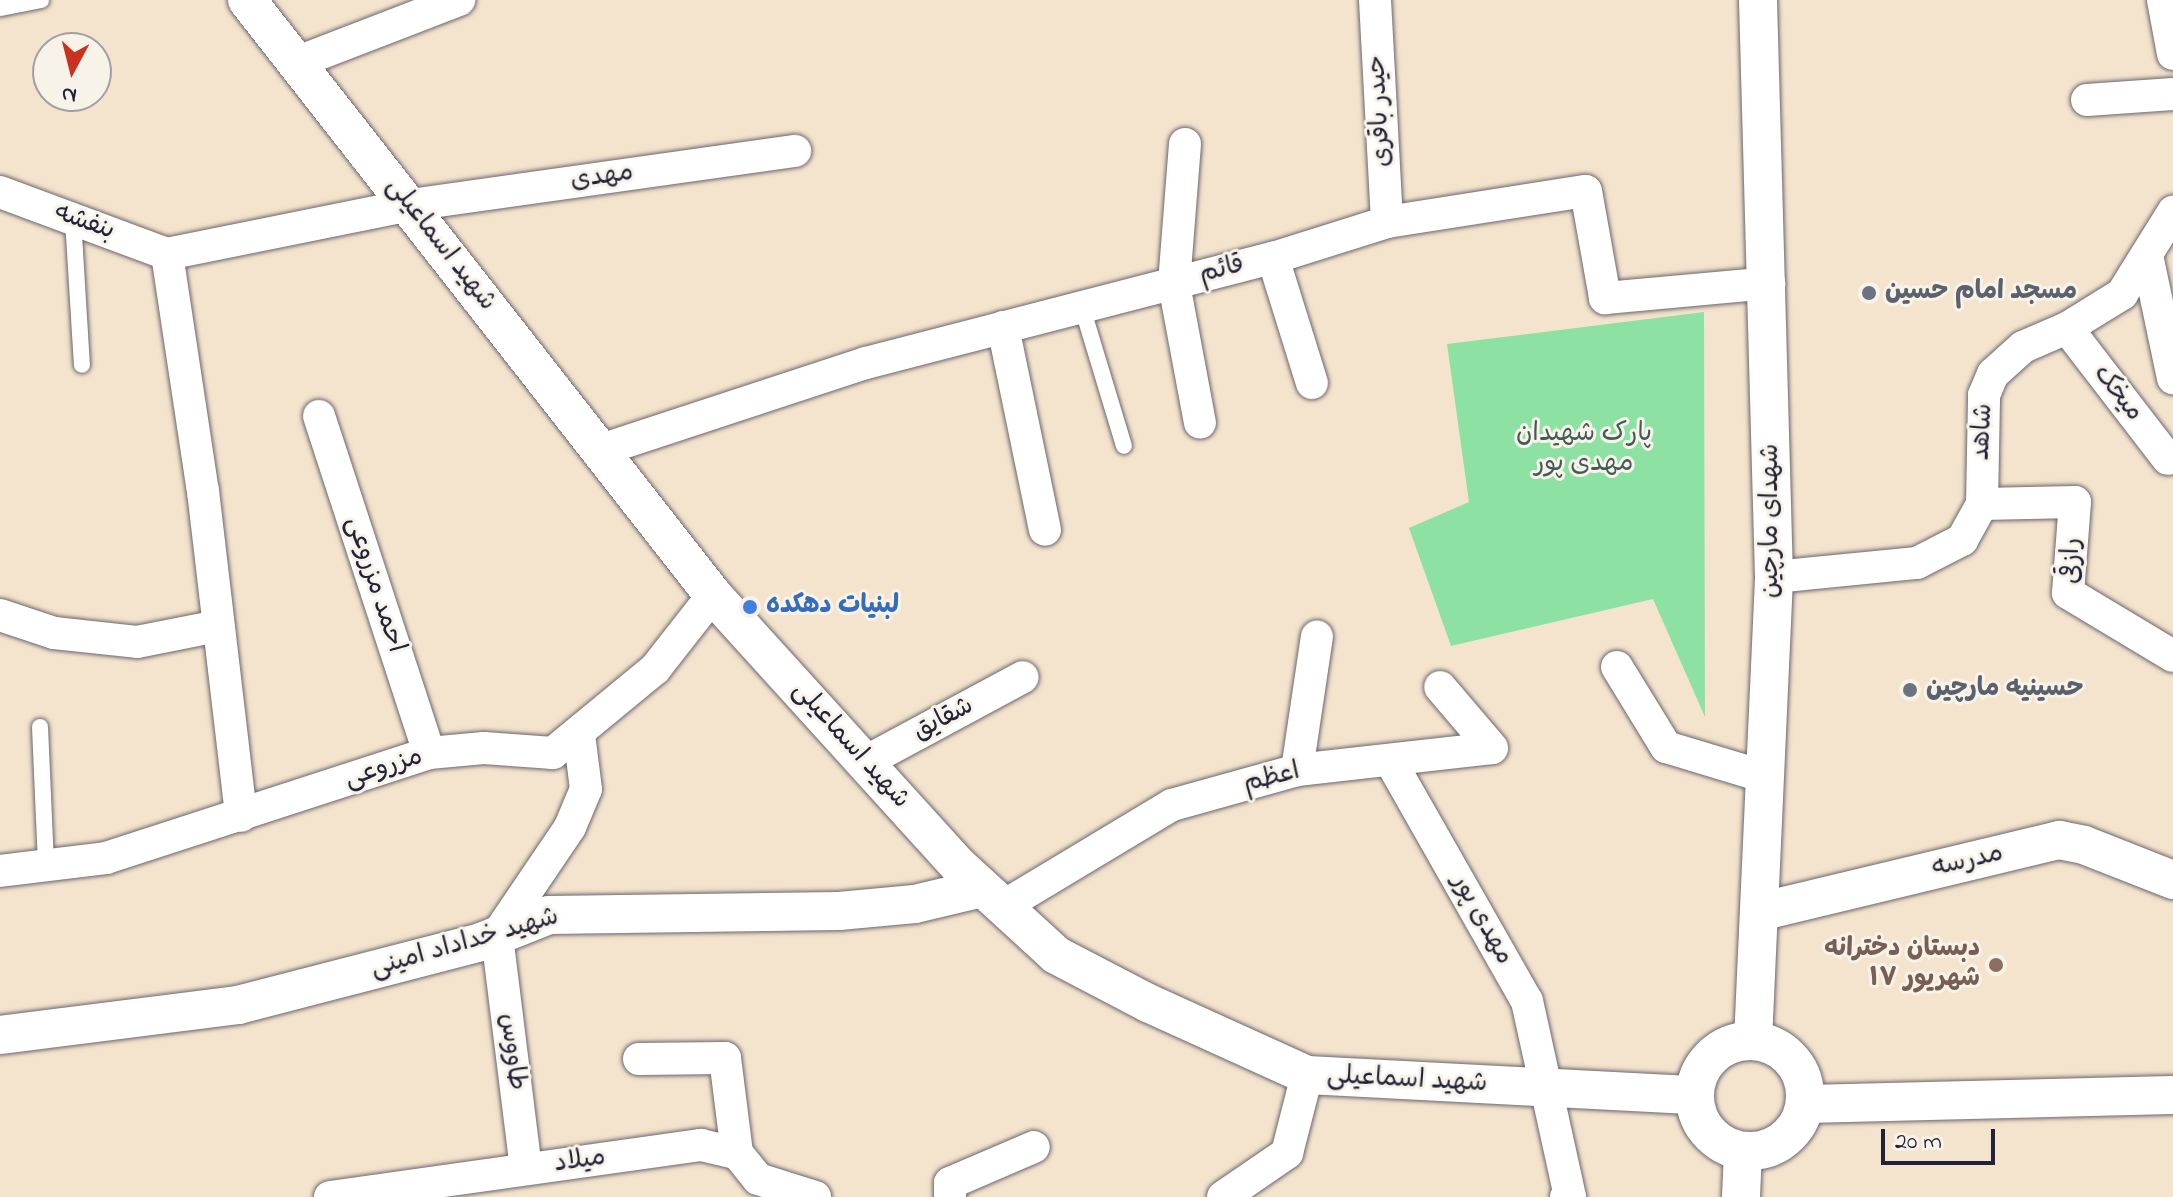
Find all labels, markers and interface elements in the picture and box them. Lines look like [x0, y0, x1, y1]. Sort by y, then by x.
north arrow [32, 32, 112, 112]
street label: حیدر باقری [1362, 54, 1400, 168]
text: N [60, 77, 79, 111]
street label: مهدی [569, 158, 635, 198]
street label: شهید اسماعیلی [378, 172, 502, 318]
street label: بنفشه [50, 198, 118, 248]
street label: قائم [1196, 250, 1248, 292]
place label: مسجد امام حسین [1885, 277, 2077, 309]
marker: مسجد امام حسین [1860, 284, 1878, 302]
street label: میخک [2085, 360, 2149, 428]
street label: شاهد [1967, 403, 2001, 461]
park label: پارک شهیدان مهدی پور [1516, 419, 1652, 480]
street label: شهدای مارچین [1756, 444, 1788, 598]
street label: احمد مزروعی [337, 513, 411, 657]
street label: رازقی [2057, 538, 2089, 584]
place label: لبنیات دهکده [766, 591, 899, 623]
marker: لبنیات دهکده [741, 598, 759, 616]
place label: حسینیه مارچین [1926, 674, 2084, 706]
street label: شهید اسماعیلی [785, 676, 915, 816]
marker: حسینیه مارچین [1901, 681, 1919, 699]
street label: شقایق [908, 691, 980, 749]
street label: مزروعی [341, 742, 427, 796]
street label: اعظم [1241, 757, 1303, 801]
street label: مدرسه [1929, 839, 2007, 885]
street label: مهدی پور [1443, 869, 1519, 971]
street label: شهید خداداد امینی [367, 902, 563, 986]
place label: دبستان دخترانه ۱۷ شهریور [1824, 934, 1980, 996]
marker: دبستان دخترانه ۱۷ شهریور [1987, 956, 2005, 974]
street label: طاووس [491, 1012, 531, 1092]
street label: شهید اسماعیلی [1326, 1061, 1488, 1101]
scale bar [1885, 1113, 1999, 1163]
text: 20 m [1895, 1125, 1942, 1160]
street label: میلاد [552, 1143, 608, 1181]

